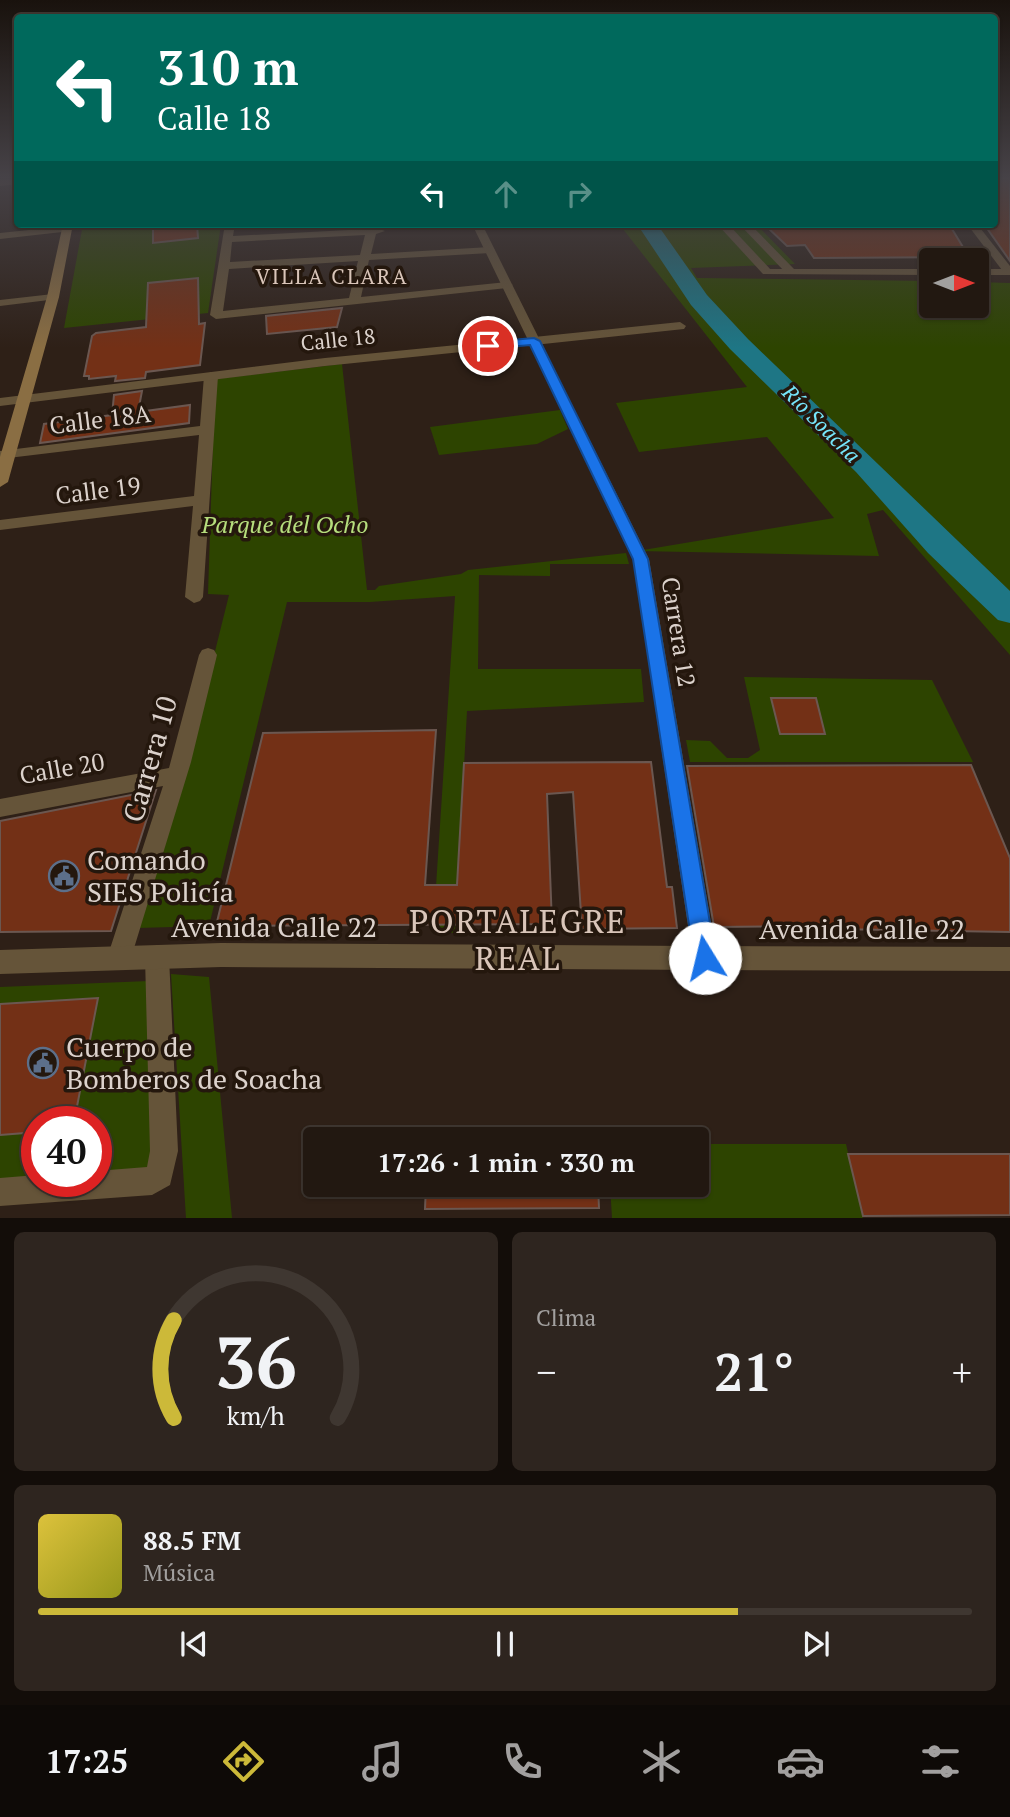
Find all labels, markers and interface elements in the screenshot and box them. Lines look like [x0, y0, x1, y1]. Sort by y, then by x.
text: 310 m [157, 34, 299, 99]
icon: left [42, 42, 133, 133]
text: Calle 18 [157, 97, 271, 139]
icon: left [414, 175, 452, 213]
icon: ahead [487, 175, 525, 213]
icon: right [560, 175, 598, 213]
north arrow [919, 248, 989, 318]
map controls [919, 248, 989, 318]
district label: VILLA CLARA [256, 262, 408, 290]
pin [458, 316, 518, 376]
street label: Calle 18 [299, 321, 377, 357]
icon: arrive [469, 327, 507, 365]
water label: Río Soacha [776, 378, 867, 468]
street label: Calle 18A [47, 397, 153, 441]
street label: Calle 19 [53, 469, 142, 511]
park label: Parque del Ocho [200, 508, 369, 540]
street label: Carrera 12 [655, 575, 703, 689]
street label: Carrera 10 [114, 692, 185, 826]
street label: Calle 20 [17, 745, 107, 791]
place label: Comando SIES Policía [87, 841, 234, 910]
public building icon: Comando SIES Policía [47, 859, 81, 893]
district label: PORTALEGRE REAL [409, 900, 627, 979]
street label: Avenida Calle 22 [171, 908, 377, 945]
street label: Avenida Calle 22 [759, 910, 965, 947]
position arrow [668, 921, 742, 995]
place label: Cuerpo de Bomberos de Soacha [66, 1028, 322, 1097]
public building icon: Cuerpo de Bomberos de Soacha [26, 1046, 60, 1080]
speed limit sign: 40 [21, 1106, 112, 1197]
text: 17:26 · 1 min · 330 m [377, 1145, 635, 1179]
text: Clima [536, 1302, 596, 1333]
text: 36 [215, 1312, 297, 1409]
text: 21° [714, 1337, 794, 1406]
text: − [536, 1347, 556, 1397]
text: + [952, 1347, 972, 1397]
text: km/h [227, 1398, 285, 1431]
text: 88.5 FM [143, 1523, 241, 1557]
text: Música [143, 1557, 215, 1588]
icon: previous [175, 1625, 213, 1663]
icon: pause [486, 1625, 524, 1663]
icon: next [797, 1625, 835, 1663]
icon: directions [219, 1737, 268, 1786]
icon: music [358, 1737, 407, 1786]
icon: phone [498, 1737, 547, 1786]
icon: climate [637, 1737, 686, 1786]
icon: car [776, 1737, 825, 1786]
icon: filters [916, 1737, 965, 1786]
text: 17:25 [45, 1740, 128, 1782]

